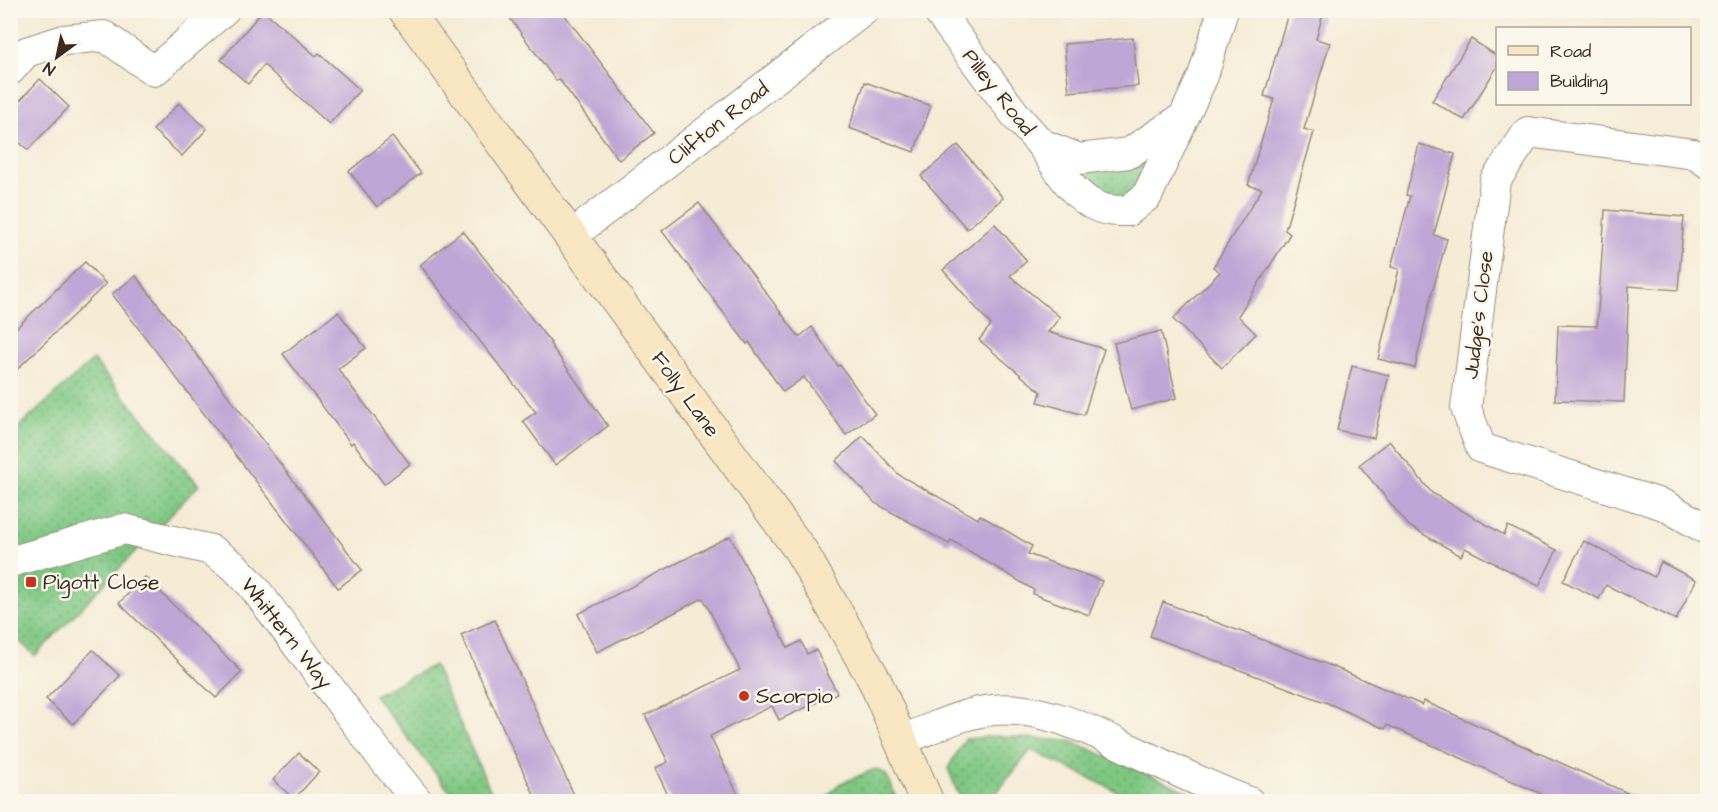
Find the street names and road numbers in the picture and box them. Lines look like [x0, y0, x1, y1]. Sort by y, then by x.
street label: Pilley Road [954, 43, 1042, 143]
street label: Clifton Road [662, 74, 775, 172]
street label: Judge's Close [1456, 249, 1503, 381]
street label: Folly Lane [643, 345, 727, 444]
street label: Whittern Way [232, 572, 340, 697]

